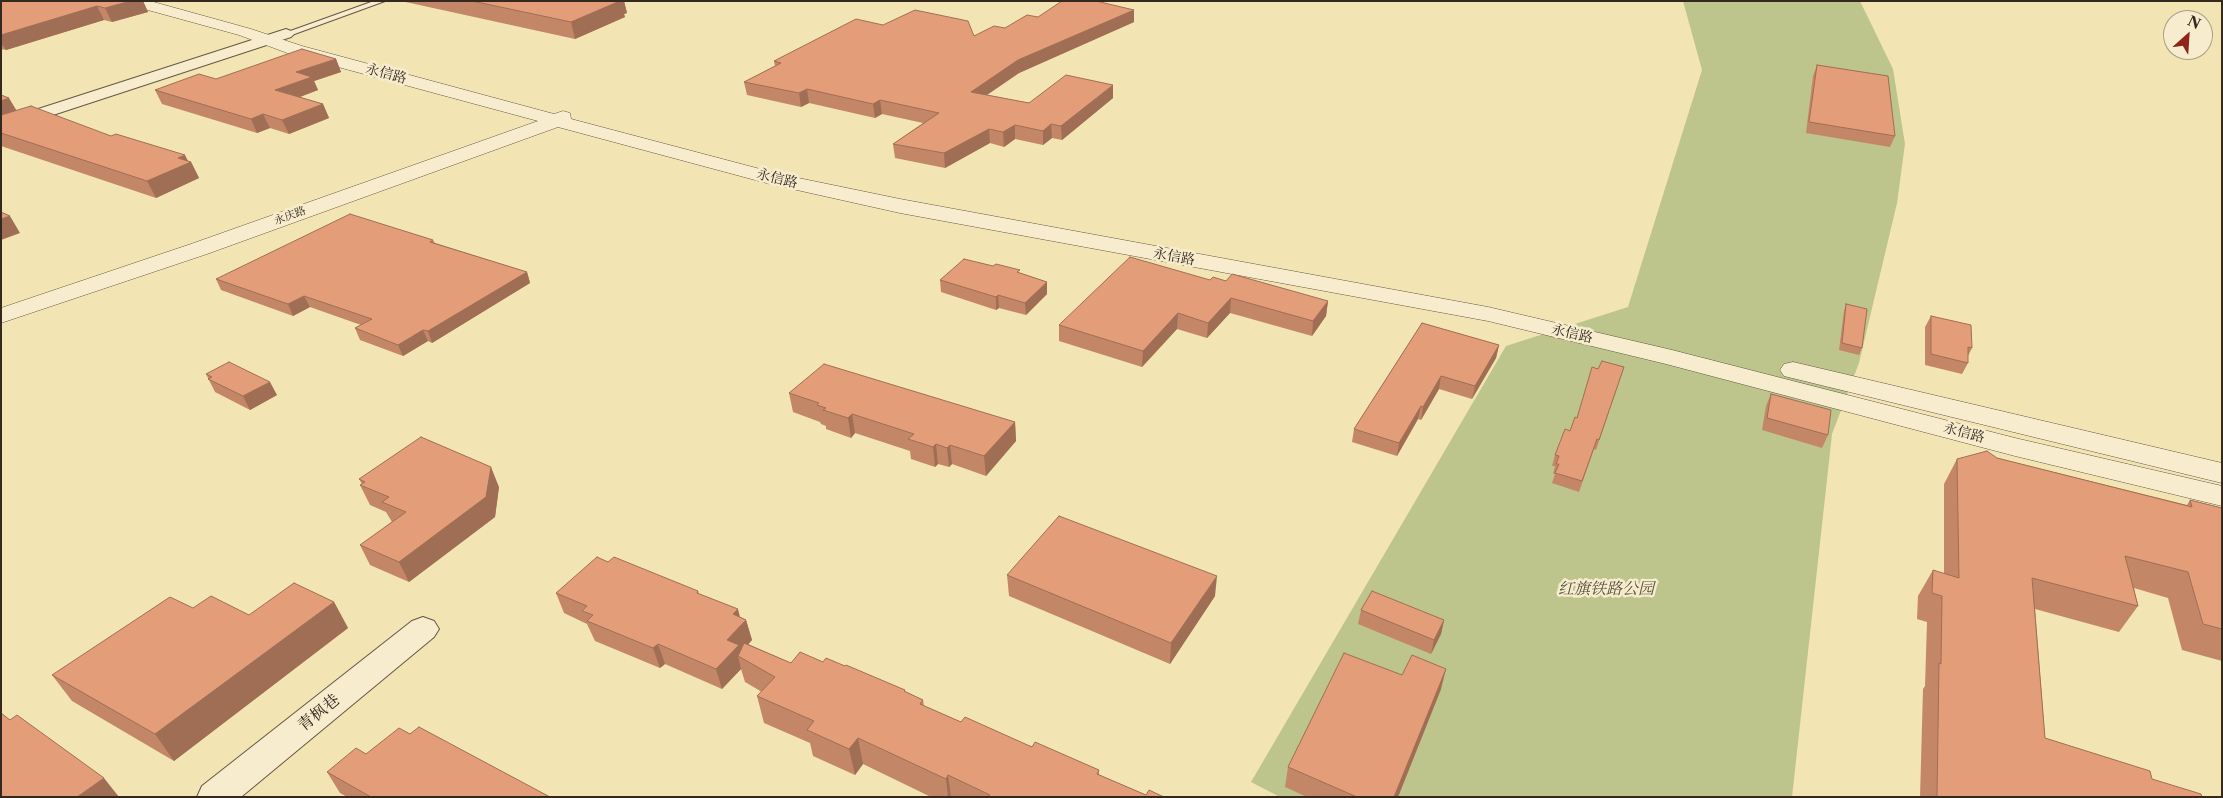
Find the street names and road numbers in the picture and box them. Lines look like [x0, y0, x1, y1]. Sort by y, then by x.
street label: 永信路 [364, 60, 408, 88]
street label: 永信路 [755, 166, 799, 192]
street label: 永庆路 [272, 204, 308, 228]
street label: 永信路 [1152, 245, 1196, 269]
street label: 永信路 [1550, 321, 1594, 347]
street label: 永信路 [1942, 419, 1986, 447]
street label: 青枫巷 [294, 690, 344, 736]

